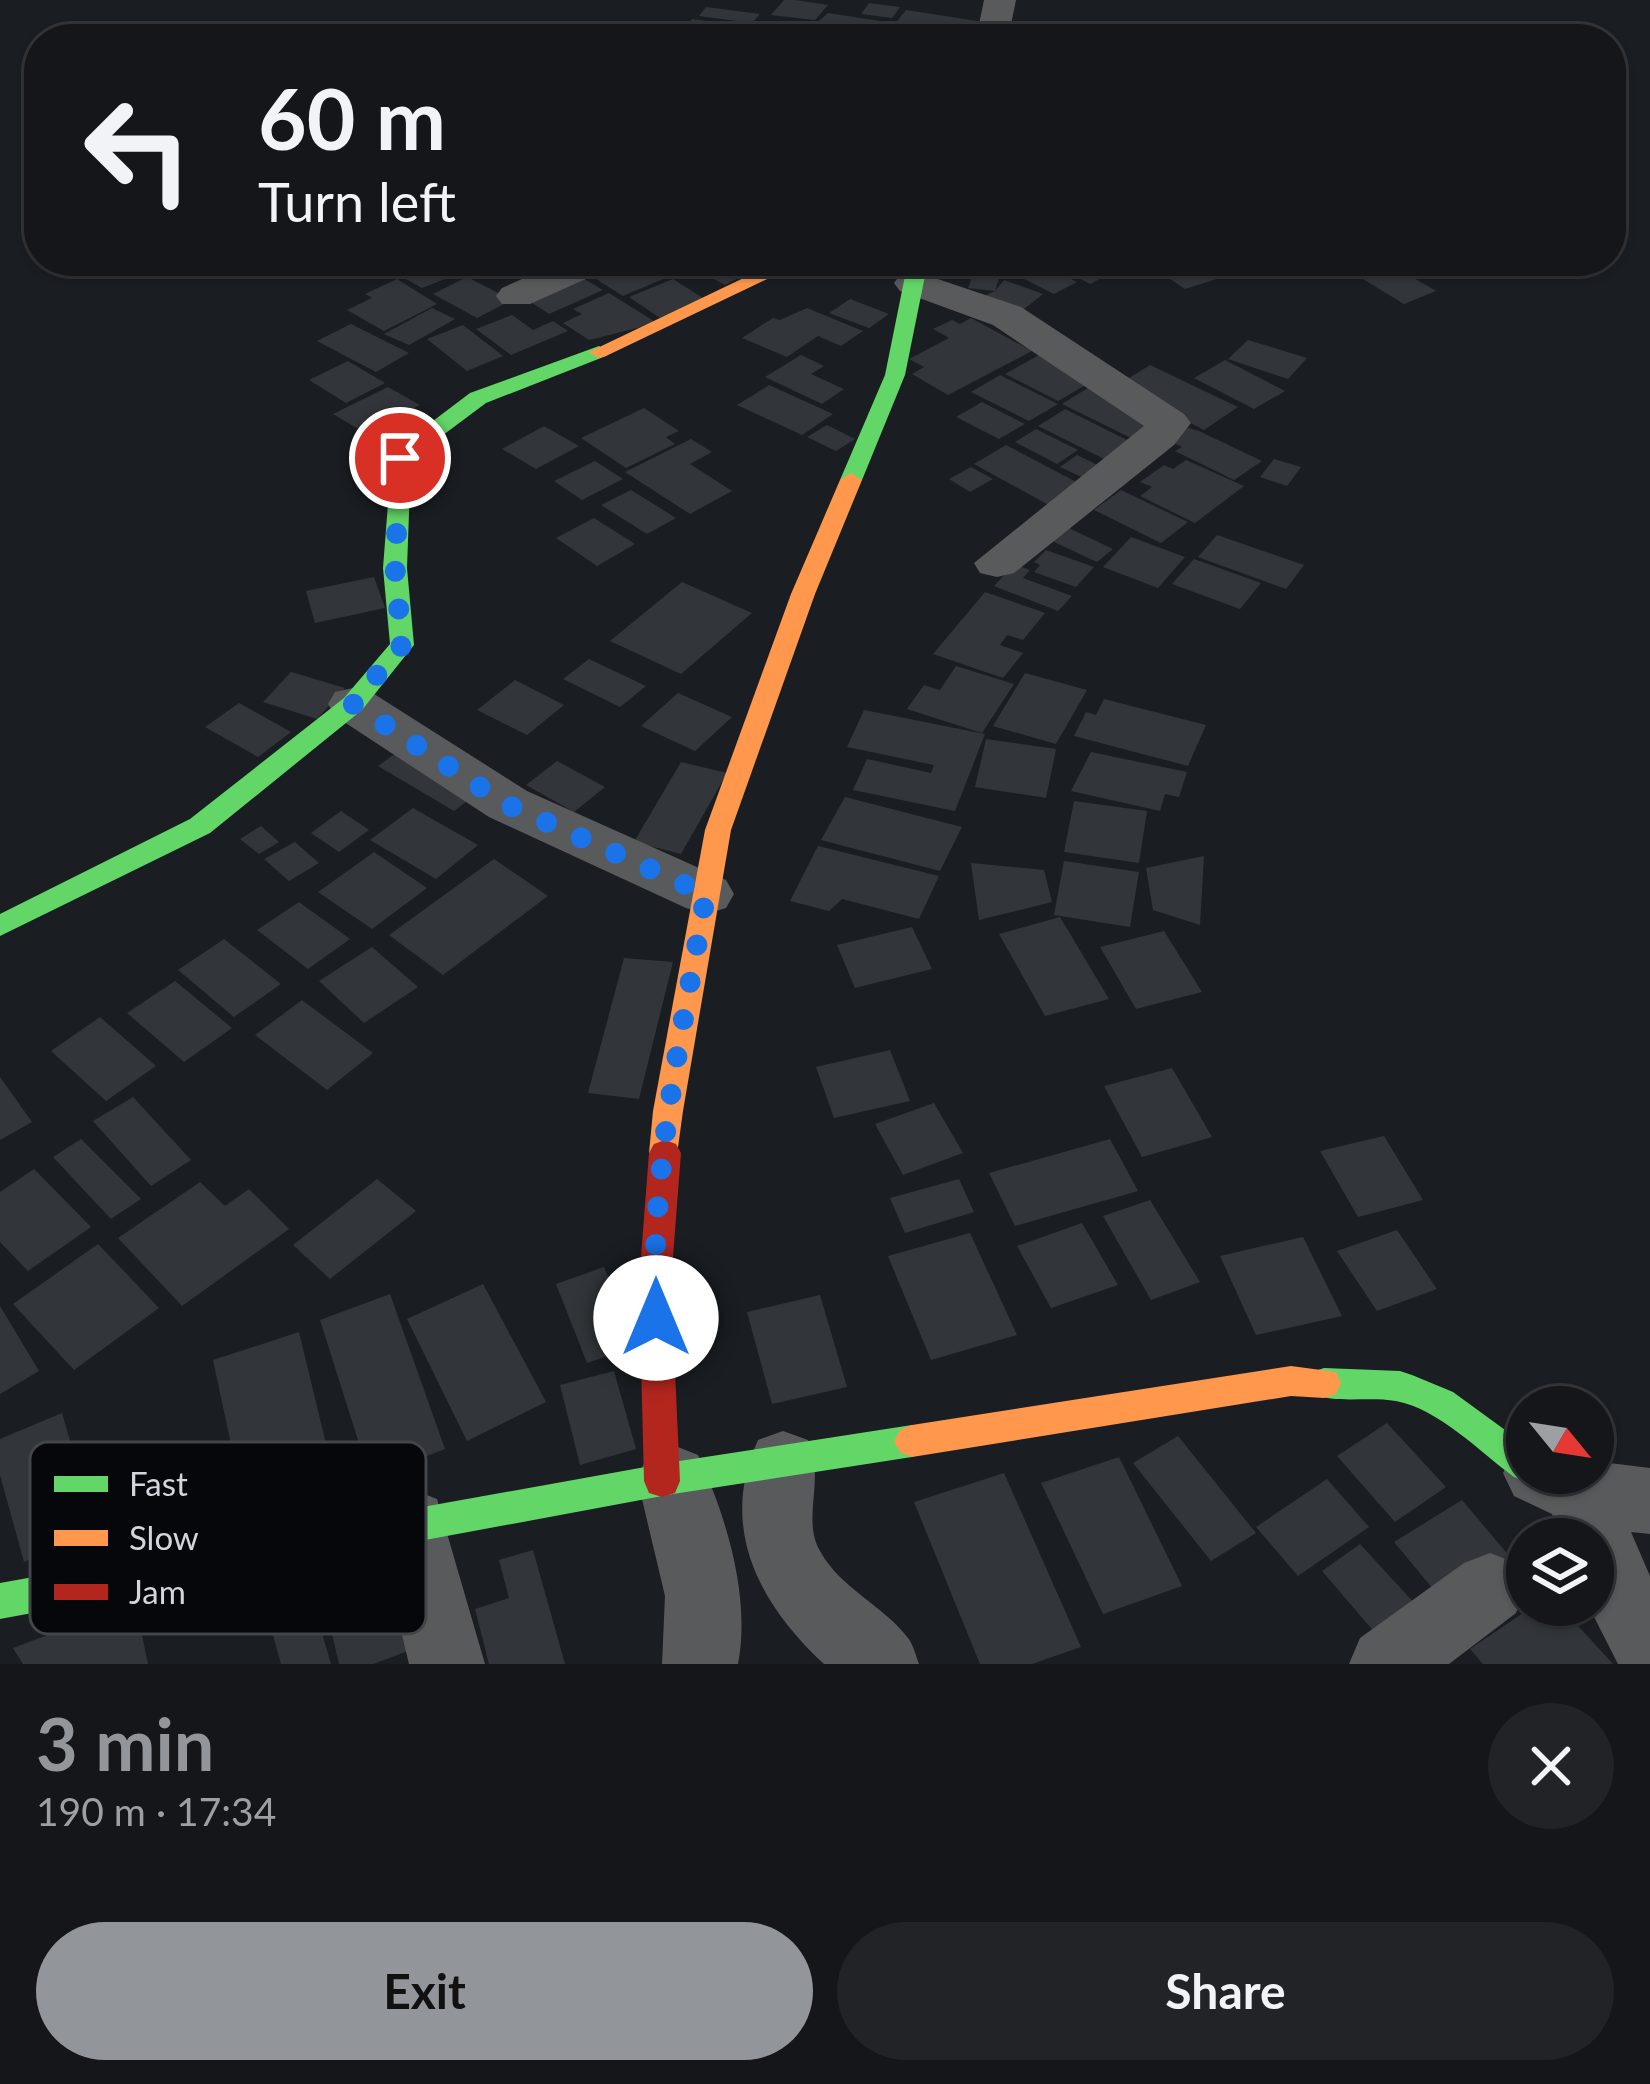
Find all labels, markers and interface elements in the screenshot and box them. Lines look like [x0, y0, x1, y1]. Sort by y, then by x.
text: 60 m [258, 67, 446, 168]
icon: left [60, 72, 216, 228]
text: Turn left [258, 169, 456, 234]
pin [349, 407, 451, 509]
icon: arrive [367, 425, 433, 491]
position arrow [593, 1255, 719, 1381]
north arrow [1506, 1386, 1614, 1494]
map controls [1506, 1386, 1614, 1626]
legend [30, 1442, 426, 1634]
text: Fast [129, 1463, 188, 1503]
text: Slow [129, 1517, 199, 1557]
button: layers [1506, 1518, 1614, 1626]
text: Jam [129, 1571, 186, 1611]
text: 3 min [36, 1700, 214, 1786]
button: close [1488, 1703, 1614, 1829]
text: 190 m · 17:34 [36, 1788, 276, 1834]
button: Exit [36, 1922, 813, 2060]
button: Share [837, 1922, 1614, 2060]

